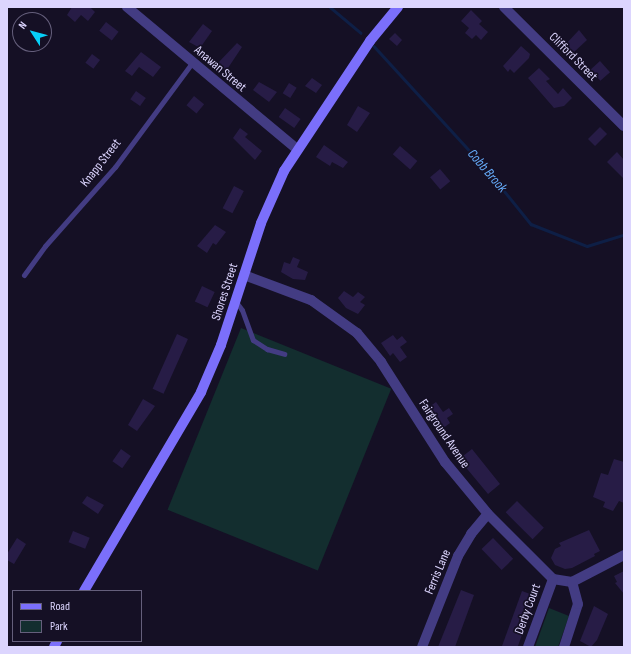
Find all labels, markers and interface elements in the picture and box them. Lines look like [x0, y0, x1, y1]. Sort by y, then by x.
north arrow [12, 12, 52, 52]
text: N [16, 19, 30, 31]
street label: Clifford Street [545, 29, 601, 85]
street label: Anawan Street [191, 43, 249, 95]
street label: Knapp Street [77, 136, 125, 190]
water label: Cobb Brook [464, 146, 510, 196]
street label: Shores Street [208, 261, 242, 323]
street label: Fairground Avenue [415, 397, 473, 471]
street label: Ferris Lane [422, 547, 454, 597]
street label: Derby Court [512, 582, 544, 636]
legend [12, 590, 142, 642]
text: Road [50, 599, 70, 614]
text: Park [50, 619, 68, 634]

